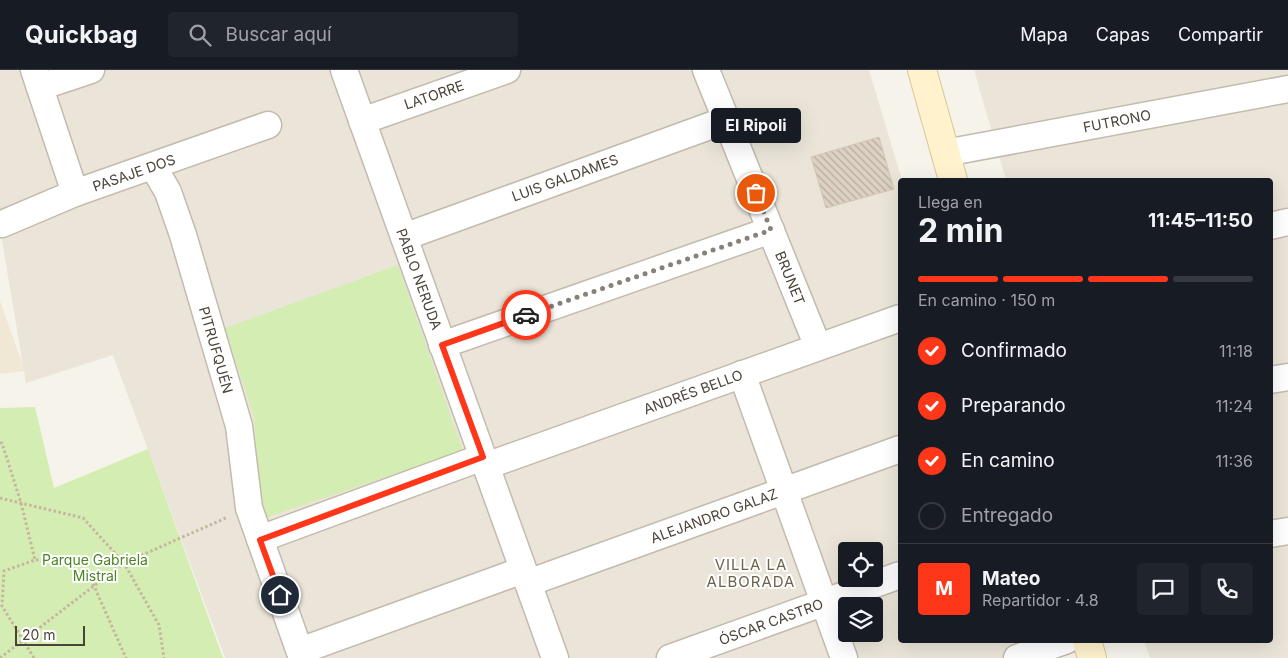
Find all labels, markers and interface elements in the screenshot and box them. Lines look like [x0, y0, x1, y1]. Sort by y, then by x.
search box [168, 12, 518, 57]
text: Quickbag [25, 20, 138, 49]
icon: search [186, 21, 214, 49]
text: Buscar aquí [226, 23, 332, 46]
text: Mapa [1020, 24, 1068, 45]
text: Capas [1096, 24, 1150, 45]
text: Compartir [1178, 24, 1263, 45]
street label: LATORRE [402, 76, 466, 113]
street label: FUTRONO [1082, 106, 1152, 135]
callout: El Ripoli [711, 108, 801, 143]
text: El Ripoli [725, 115, 787, 135]
street label: PASAJE DOS [90, 150, 177, 195]
street label: LUIS GALDAMES [509, 150, 620, 205]
pin [735, 172, 777, 214]
icon: bag [742, 179, 770, 207]
text: Llega en [918, 192, 982, 212]
text: 11:45–11:50 [1148, 209, 1253, 232]
text: 2 min [918, 211, 1004, 250]
street label: PABLO NERUDA [393, 226, 446, 332]
street label: BRUNET [772, 248, 809, 307]
courier [501, 290, 551, 340]
text: En camino · 150 m [918, 290, 1055, 310]
icon: car [512, 301, 540, 329]
street label: PITRUFQUÉN [196, 304, 237, 395]
icon: check [918, 337, 946, 365]
text: Confirmado [961, 339, 1067, 362]
text: 11:18 [1219, 341, 1253, 361]
street label: ANDRÉS BELLO [641, 366, 745, 417]
icon: check [918, 392, 946, 420]
text: Preparando [961, 394, 1066, 417]
text: 11:24 [1216, 396, 1253, 416]
icon: check [918, 447, 946, 475]
text: En camino [961, 449, 1055, 472]
text: 11:36 [1216, 451, 1253, 471]
street label: ALEJANDRO GALAZ [648, 485, 780, 546]
text: Entregado [961, 504, 1053, 527]
map controls [838, 542, 883, 642]
button: locate [838, 542, 883, 587]
park label: Parque Gabriela Mistral [42, 551, 148, 584]
district label: VILLA LA ALBORADA [707, 555, 795, 591]
button: chat [1137, 563, 1189, 615]
button: phone [1201, 563, 1253, 615]
text: Mateo [982, 567, 1040, 590]
pin [259, 574, 301, 616]
text: M [935, 577, 953, 600]
icon: home [266, 581, 294, 609]
text: Repartidor · 4.8 [982, 590, 1099, 610]
street label: ÓSCAR CASTRO [716, 595, 825, 648]
button: layers [838, 597, 883, 642]
scale bar [15, 623, 85, 646]
text: 20 m [22, 626, 56, 643]

